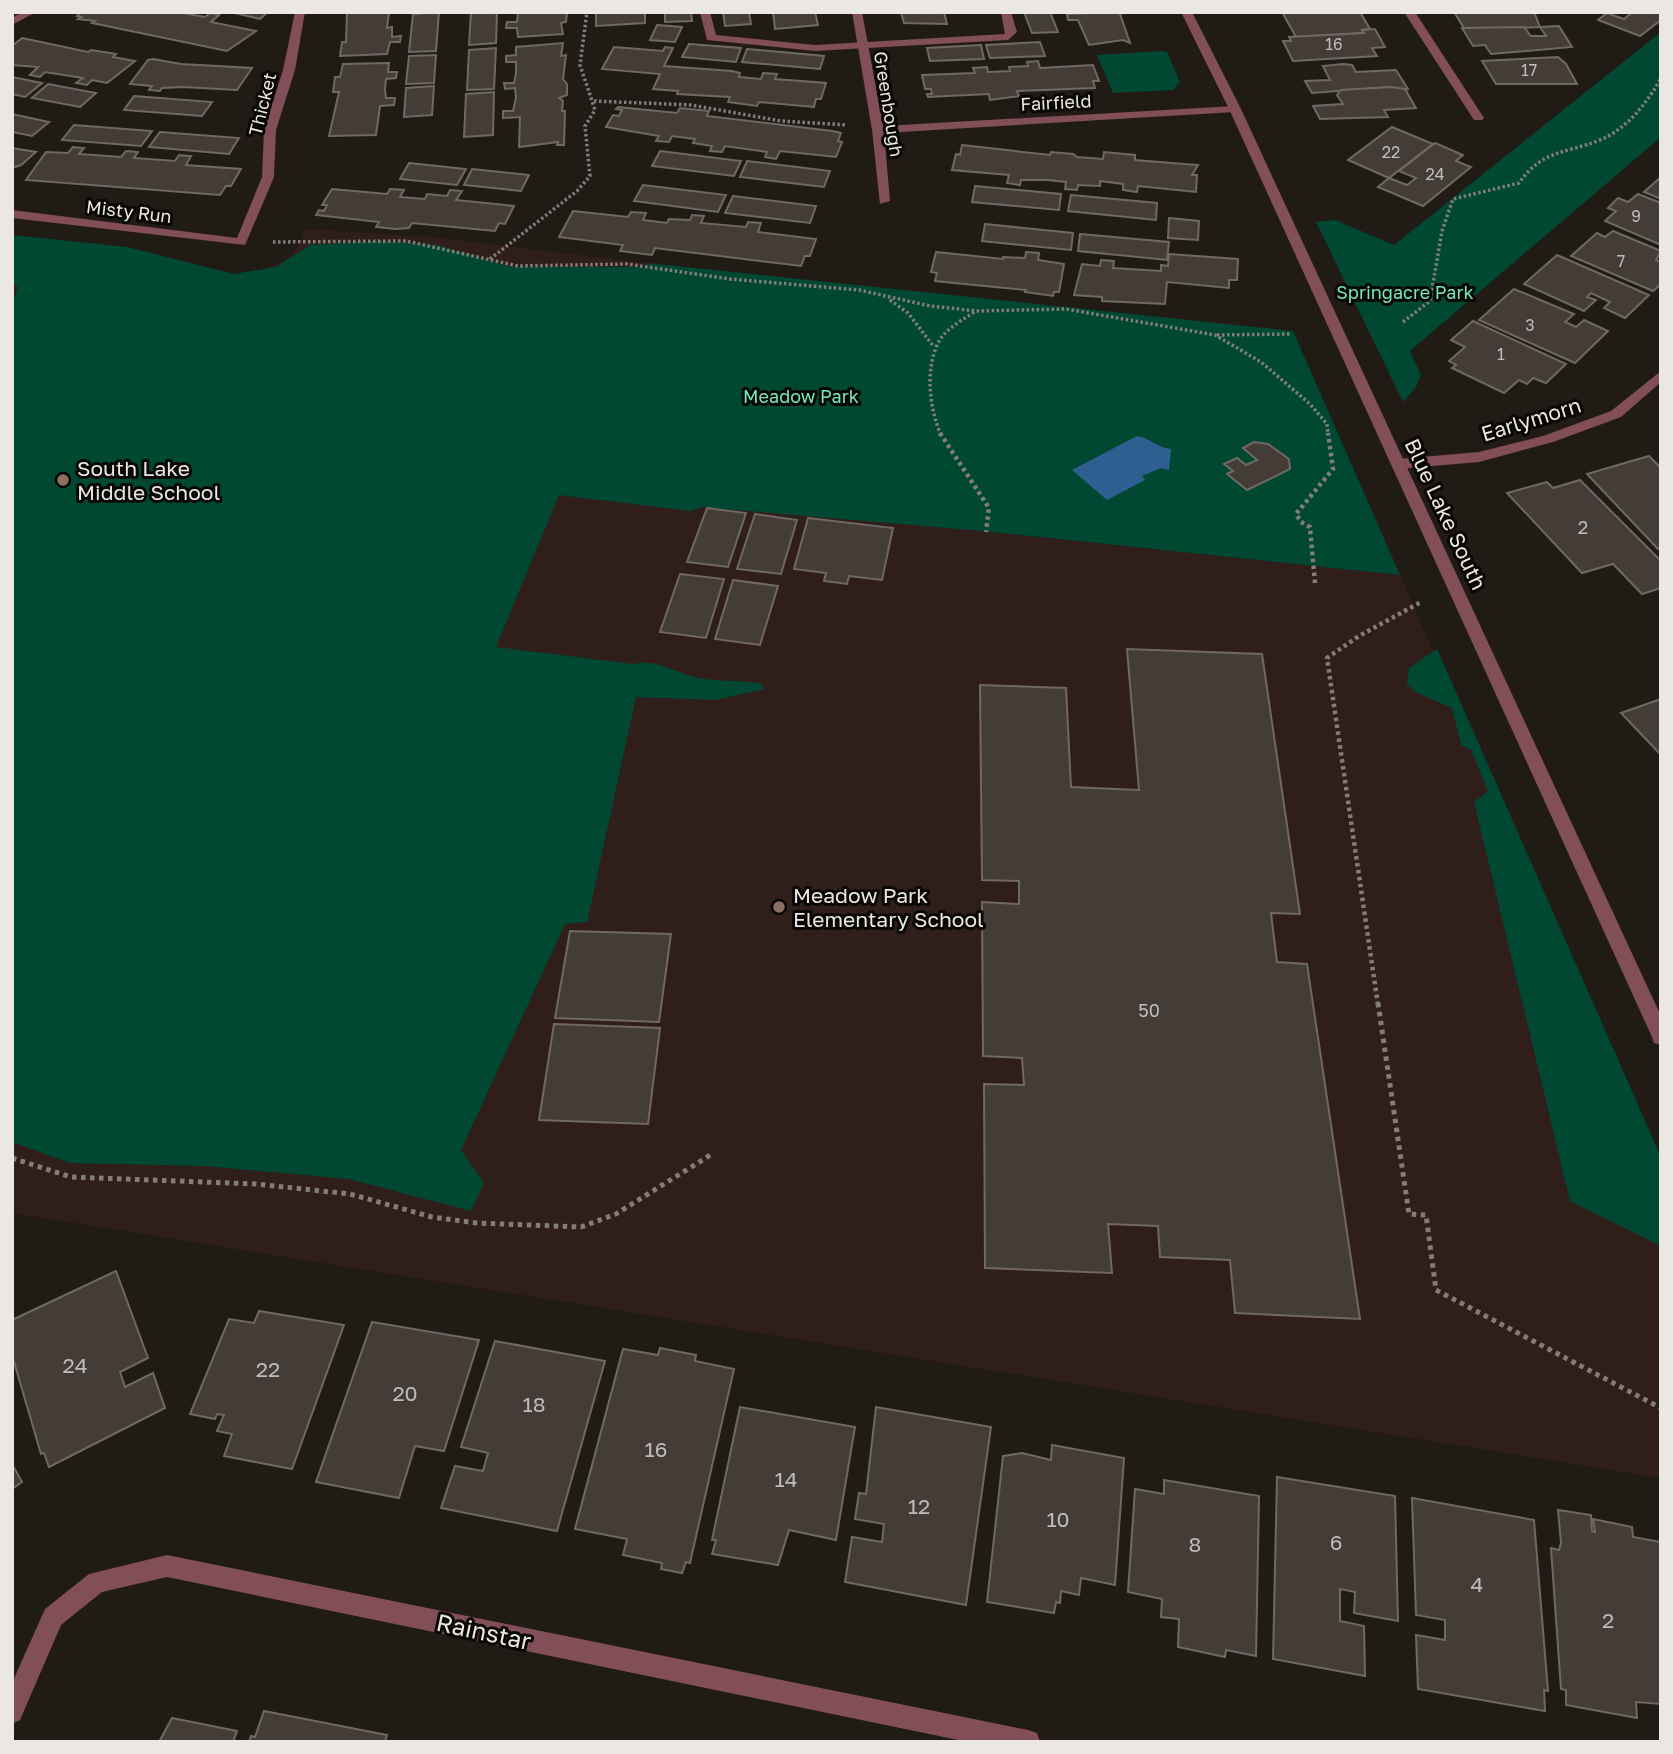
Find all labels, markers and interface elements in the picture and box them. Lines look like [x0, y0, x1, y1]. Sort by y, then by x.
house number: 16 [1325, 34, 1343, 54]
street label: Greenbough [870, 50, 908, 158]
house number: 17 [1521, 60, 1537, 80]
street label: Thicket [244, 70, 280, 138]
street label: Fairfield [1020, 89, 1092, 115]
house number: 22 [1382, 142, 1400, 162]
house number: 24 [1425, 164, 1445, 184]
street label: Misty Run [85, 195, 173, 227]
house number: 9 [1631, 206, 1641, 226]
house number: 7 [1617, 251, 1625, 271]
park label: Springacre Park [1336, 281, 1474, 303]
house number: 3 [1525, 315, 1535, 335]
house number: 1 [1497, 344, 1505, 364]
park label: Meadow Park [743, 385, 859, 407]
street label: Earlymorn [1478, 392, 1584, 446]
street label: Blue Lake South [1400, 434, 1492, 594]
place label: South Lake Middle School [77, 455, 220, 505]
marker: South Lake Middle School [55, 472, 71, 488]
house number: 2 [1578, 516, 1588, 538]
place label: Meadow Park Elementary School [793, 882, 984, 932]
marker: Meadow Park Elementary School [771, 899, 787, 915]
house number: 50 [1138, 999, 1160, 1021]
house number: 24 [63, 1352, 88, 1378]
house number: 22 [256, 1356, 280, 1382]
house number: 20 [392, 1380, 418, 1406]
house number: 18 [523, 1391, 546, 1417]
house number: 16 [645, 1436, 667, 1462]
house number: 14 [775, 1466, 798, 1492]
house number: 12 [908, 1493, 930, 1519]
house number: 10 [1046, 1506, 1070, 1532]
house number: 6 [1330, 1529, 1342, 1555]
house number: 8 [1189, 1531, 1201, 1557]
house number: 4 [1471, 1571, 1483, 1597]
street label: Rainstar [434, 1607, 534, 1655]
house number: 2 [1602, 1607, 1614, 1633]

